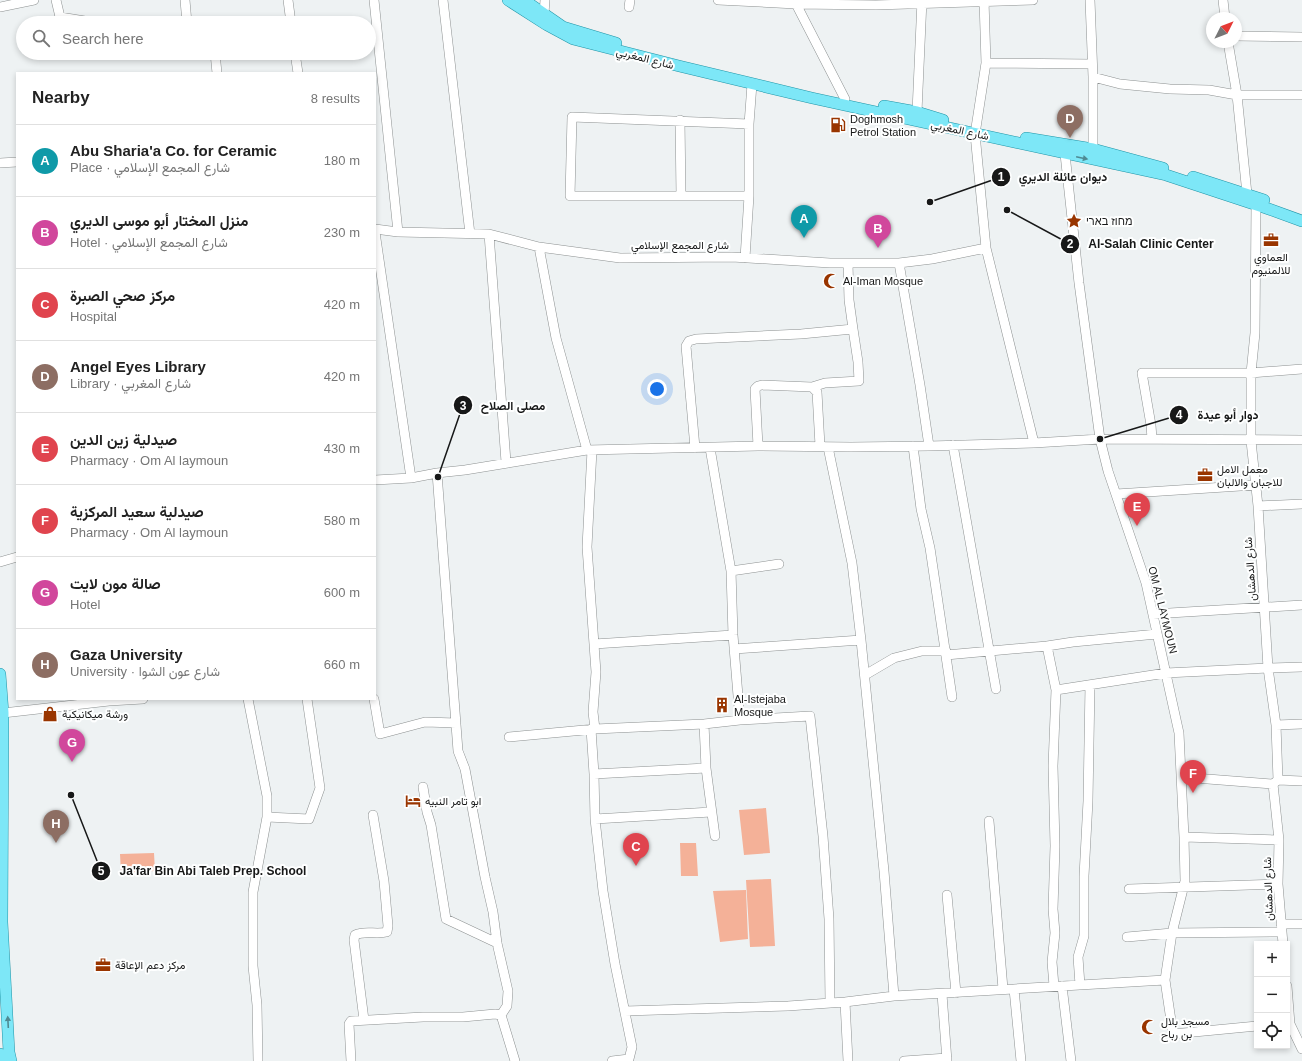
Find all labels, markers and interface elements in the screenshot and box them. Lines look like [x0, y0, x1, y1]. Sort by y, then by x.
north arrow [1206, 12, 1242, 48]
search box [16, 16, 376, 60]
icon: search [30, 27, 52, 49]
text: Search here [62, 30, 144, 47]
street label: شارع المغربي [614, 45, 675, 75]
text: Nearby [32, 88, 90, 107]
text: 8 results [311, 91, 360, 106]
pin: D [1057, 105, 1083, 138]
place label: Doghmosh Petrol Station [850, 113, 916, 138]
fuel station icon: Doghmosh Petrol Station [829, 116, 847, 134]
street label: شارع المغربي [929, 118, 990, 146]
text: Abu Sharia'a Co. for Ceramic [70, 142, 277, 159]
text: A [40, 153, 50, 168]
text: 180 m [324, 153, 360, 168]
one-way arrow [1076, 155, 1089, 161]
text: Place · شارع المجمع الإسلامي [70, 160, 230, 175]
callout: ديوان عائلة الديري [991, 165, 1116, 189]
text: 1 [998, 170, 1005, 184]
text: ديوان عائلة الديري [1019, 170, 1107, 187]
pin: A [791, 205, 817, 238]
text: منزل المختار أبو موسى الديري [70, 212, 248, 229]
place icon: מחוז בארי [1065, 212, 1083, 230]
pin: B [865, 215, 891, 248]
place label: מחוז בארי [1086, 215, 1133, 227]
text: B [40, 225, 50, 240]
text: 230 m [324, 225, 360, 240]
office icon: العماوي للالمنيوم [1262, 231, 1280, 249]
callout: Al-Salah Clinic Center [1060, 232, 1221, 256]
text: Hotel · شارع المجمع الإسلامي [70, 235, 228, 250]
text: 2 [1067, 237, 1074, 251]
text: Al-Salah Clinic Center [1088, 237, 1214, 251]
street label: شارع المجمع الإسلامي [631, 239, 729, 255]
place label: العماوي للالمنيوم [1252, 251, 1291, 278]
mosque icon: Al-Iman Mosque [822, 272, 840, 290]
place label: Al-Iman Mosque [843, 275, 923, 287]
text: مركز صحي الصبرة [70, 287, 175, 304]
text: C [40, 297, 50, 312]
text: 420 m [324, 297, 360, 312]
text: Hospital [70, 309, 117, 324]
text: Angel Eyes Library [70, 358, 206, 375]
text: D [40, 369, 50, 384]
text: 420 m [324, 369, 360, 384]
text: Library · شارع المغربي [70, 376, 191, 391]
your location [647, 379, 667, 399]
callout: مصلى الصلاح [453, 393, 553, 417]
text: 3 [460, 399, 467, 413]
text: مصلى الصلاح [481, 399, 546, 414]
callout: دوار أبو عيدة [1169, 403, 1266, 427]
text: 4 [1176, 408, 1183, 422]
text: دوار أبو عيدة [1198, 408, 1258, 423]
text: صيدلية زين الدين [70, 431, 177, 448]
text: E [41, 441, 49, 456]
text: 430 m [324, 441, 360, 456]
text: Pharmacy · Om Al laymoun [70, 453, 228, 468]
place label: معمل الامل للاجبان والالبان [1217, 463, 1282, 489]
office icon: معمل الامل للاجبان والالبان [1196, 466, 1214, 484]
pin: E [1124, 493, 1150, 526]
text: صيدلية سعيد المركزية [70, 503, 204, 520]
text: F [41, 513, 49, 528]
text: 580 m [324, 513, 360, 528]
text: Pharmacy · Om Al laymoun [70, 525, 228, 540]
street label: شارع الدهشان [1242, 536, 1260, 601]
street label: OM AL LAYMOUN [1146, 565, 1180, 655]
text: صالة مون لايت [70, 575, 161, 592]
text: G [40, 585, 50, 600]
text: 600 m [324, 585, 360, 600]
text: Hotel [70, 597, 100, 612]
text: Gaza University [70, 646, 183, 663]
text: H [40, 657, 50, 672]
text: 660 m [324, 657, 360, 672]
text: University · شارع عون الشوا [70, 664, 220, 679]
place label: Al-Istejaba Mosque [734, 693, 787, 718]
building icon: Al-Istejaba Mosque [713, 696, 731, 714]
shop icon: ورشة ميكانيكية [41, 705, 59, 723]
place label: ورشة ميكانيكية [62, 708, 128, 721]
pin: G [59, 729, 85, 762]
pin: F [1180, 760, 1206, 793]
hotel icon: ابو تامر النبيه [404, 792, 422, 810]
place label: ابو تامر النبيه [425, 795, 481, 808]
pin: H [43, 810, 69, 843]
pin: C [623, 833, 649, 866]
street label: شارع الدهشان [1261, 856, 1277, 921]
callout: Ja'far Bin Abi Taleb Prep. School [91, 859, 315, 883]
text: 5 [98, 864, 105, 878]
text: Ja'far Bin Abi Taleb Prep. School [120, 864, 306, 878]
map controls [1254, 941, 1290, 1049]
button: + [1254, 941, 1290, 977]
office icon: مركز دعم الإعاقة [94, 956, 112, 974]
place label: مركز دعم الإعاقة [115, 959, 186, 973]
button: − [1254, 977, 1290, 1013]
button: locate [1254, 1013, 1290, 1049]
place label: مسجد بلال بن رباح [1161, 1015, 1210, 1042]
one-way arrow [4, 1016, 11, 1028]
mosque icon: مسجد بلال بن رباح [1140, 1018, 1158, 1036]

